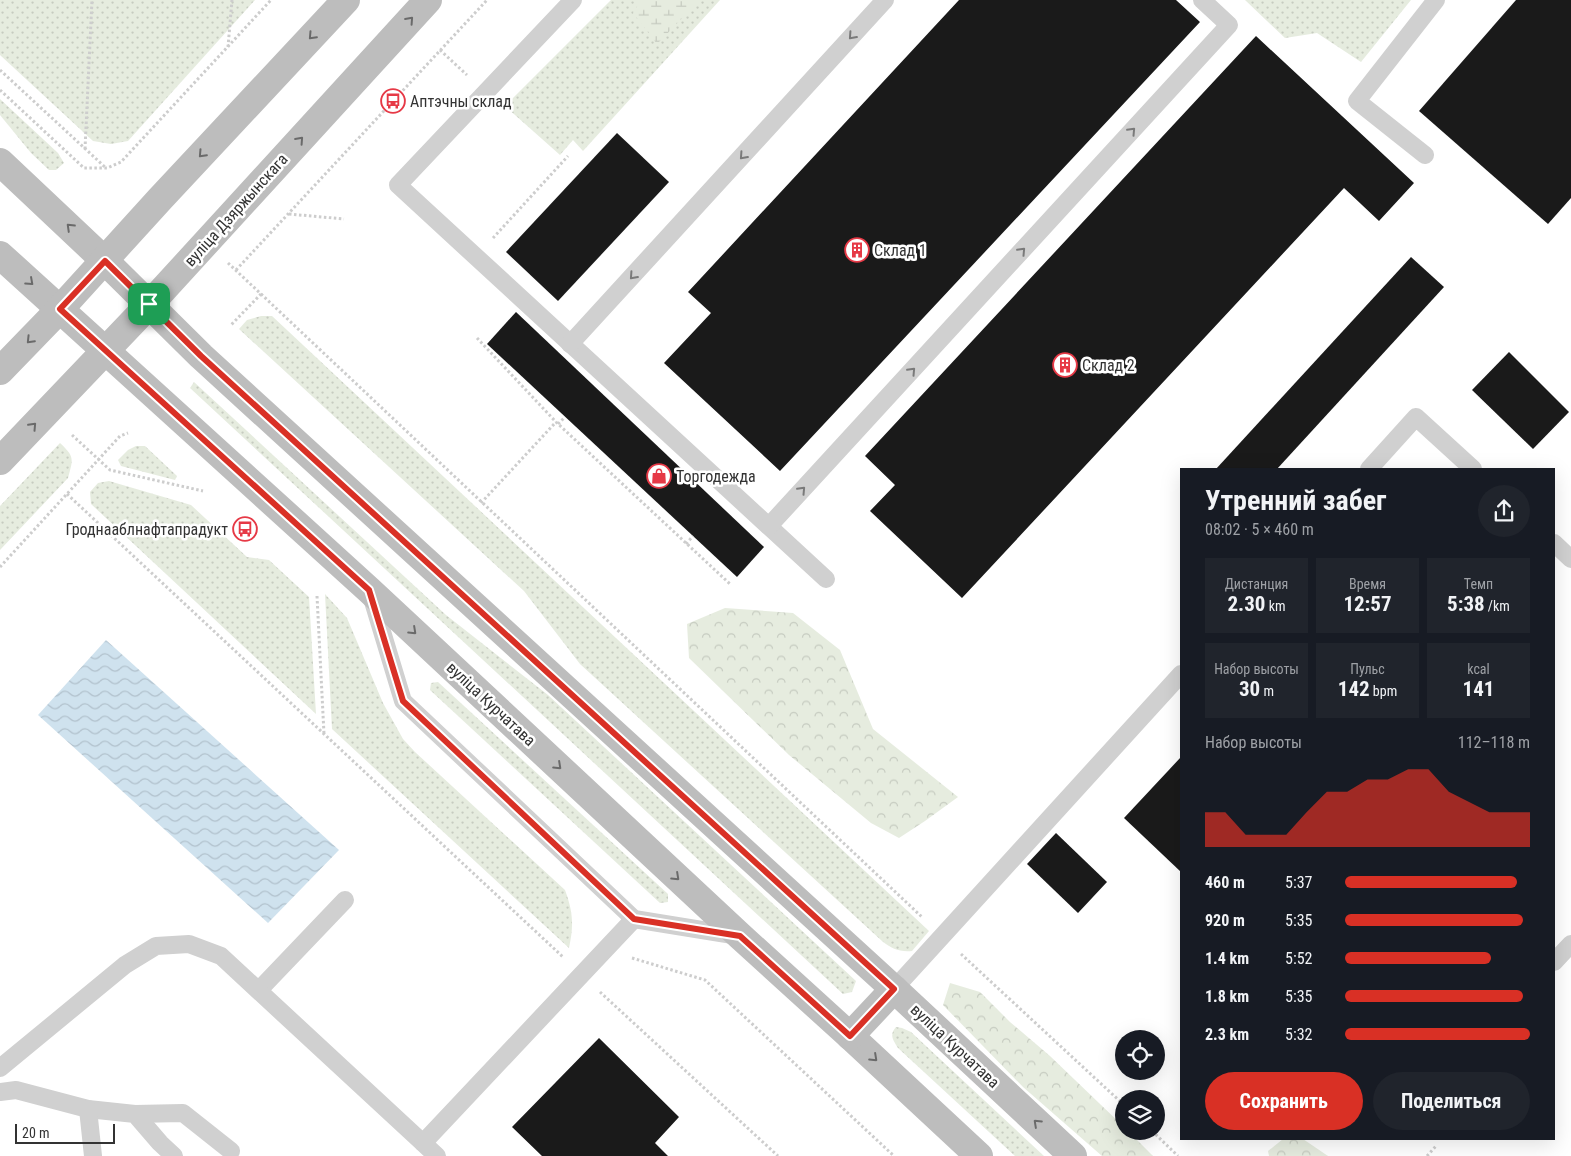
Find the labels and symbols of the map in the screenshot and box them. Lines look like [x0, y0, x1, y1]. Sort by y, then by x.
one-way arrow [404, 16, 413, 25]
one-way arrow [309, 30, 318, 39]
one-way arrow [849, 30, 858, 39]
bus stop icon: Аптэчны склад [380, 88, 406, 114]
place label: Аптэчны склад [410, 92, 512, 111]
one-way arrow [1126, 128, 1135, 137]
one-way arrow [294, 136, 303, 145]
one-way arrow [198, 149, 207, 158]
street label: вуліца Дзяржынскага [180, 150, 292, 270]
one-way arrow [740, 150, 749, 159]
one-way arrow [66, 224, 75, 233]
building icon: Склад 1 [844, 237, 870, 263]
place label: Склад 1 [874, 241, 927, 260]
one-way arrow [1016, 247, 1025, 256]
one-way arrow [630, 270, 639, 279]
one-way arrow [25, 276, 34, 285]
pin [128, 283, 170, 325]
one-way arrow [27, 335, 36, 344]
building icon: Склад 2 [1052, 352, 1078, 378]
place label: Склад 2 [1082, 356, 1135, 375]
one-way arrow [906, 367, 915, 376]
one-way arrow [27, 423, 36, 432]
shop icon: Торгодежда [646, 463, 672, 489]
place label: Торгодежда [676, 467, 756, 486]
one-way arrow [797, 487, 806, 496]
bus stop icon: Гроднааблнафтапрадукт [232, 516, 258, 542]
place label: Гроднааблнафтапрадукт [65, 520, 228, 539]
one-way arrow [408, 625, 417, 634]
street label: вуліца Курчатава [443, 658, 539, 750]
one-way arrow [552, 760, 561, 769]
one-way arrow [671, 871, 680, 880]
street label: вуліца Курчатава [907, 1000, 1003, 1092]
one-way arrow [868, 1052, 877, 1061]
one-way arrow [1034, 1120, 1043, 1129]
scale bar [15, 1121, 115, 1144]

